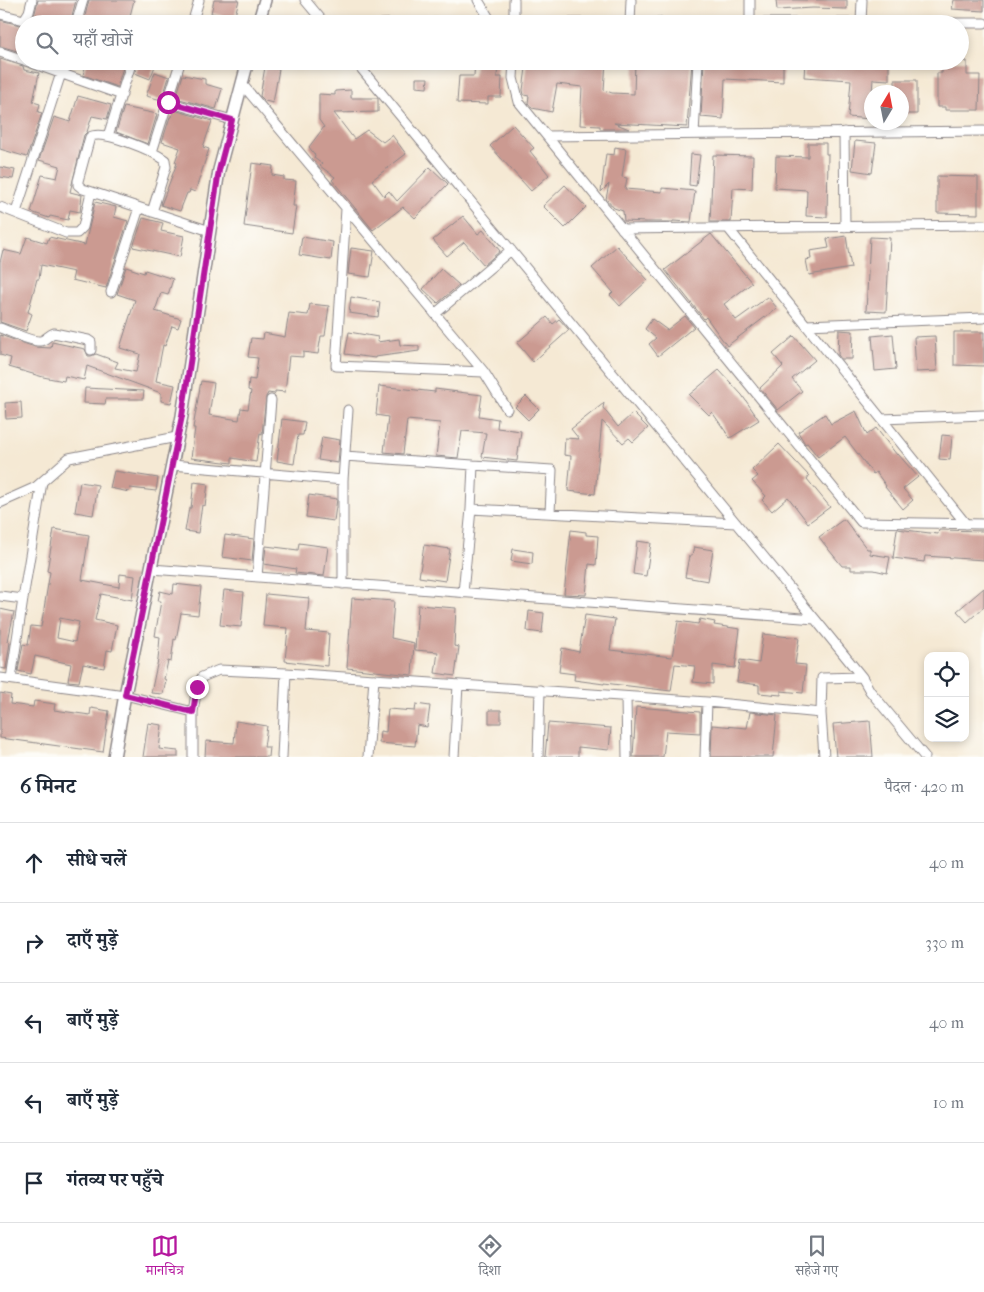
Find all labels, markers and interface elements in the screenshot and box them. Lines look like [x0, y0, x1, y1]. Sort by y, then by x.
search box [15, 15, 969, 70]
icon: search [33, 29, 61, 57]
text: यहाँ खोजें [73, 29, 133, 51]
north arrow [864, 85, 909, 130]
route start [157, 91, 180, 114]
map controls [924, 652, 969, 742]
button: locate [924, 652, 969, 697]
route end [186, 676, 209, 699]
button: layers [924, 697, 969, 742]
text: 6 मिनट [20, 774, 76, 798]
text: पैदल · 420 m [885, 777, 964, 796]
icon: ahead [20, 849, 48, 877]
text: सीधे चलें [67, 849, 126, 871]
text: 40 m [929, 853, 964, 872]
icon: right [20, 929, 48, 957]
text: दाएँ मुड़ें [67, 929, 118, 951]
text: 330 m [925, 933, 964, 952]
icon: left [20, 1009, 48, 1037]
text: बाएँ मुड़ें [67, 1009, 118, 1031]
text: 40 m [929, 1013, 964, 1032]
icon: left [20, 1089, 48, 1117]
text: बाएँ मुड़ें [67, 1089, 118, 1111]
text: 10 m [933, 1093, 964, 1112]
icon: arrive [20, 1169, 48, 1197]
text: गंतव्य पर पहुँचे [67, 1169, 163, 1191]
tab: मानचित्र [146, 1232, 184, 1284]
tab: दिशा [476, 1232, 504, 1284]
tab: सहेजे गए [795, 1232, 838, 1284]

